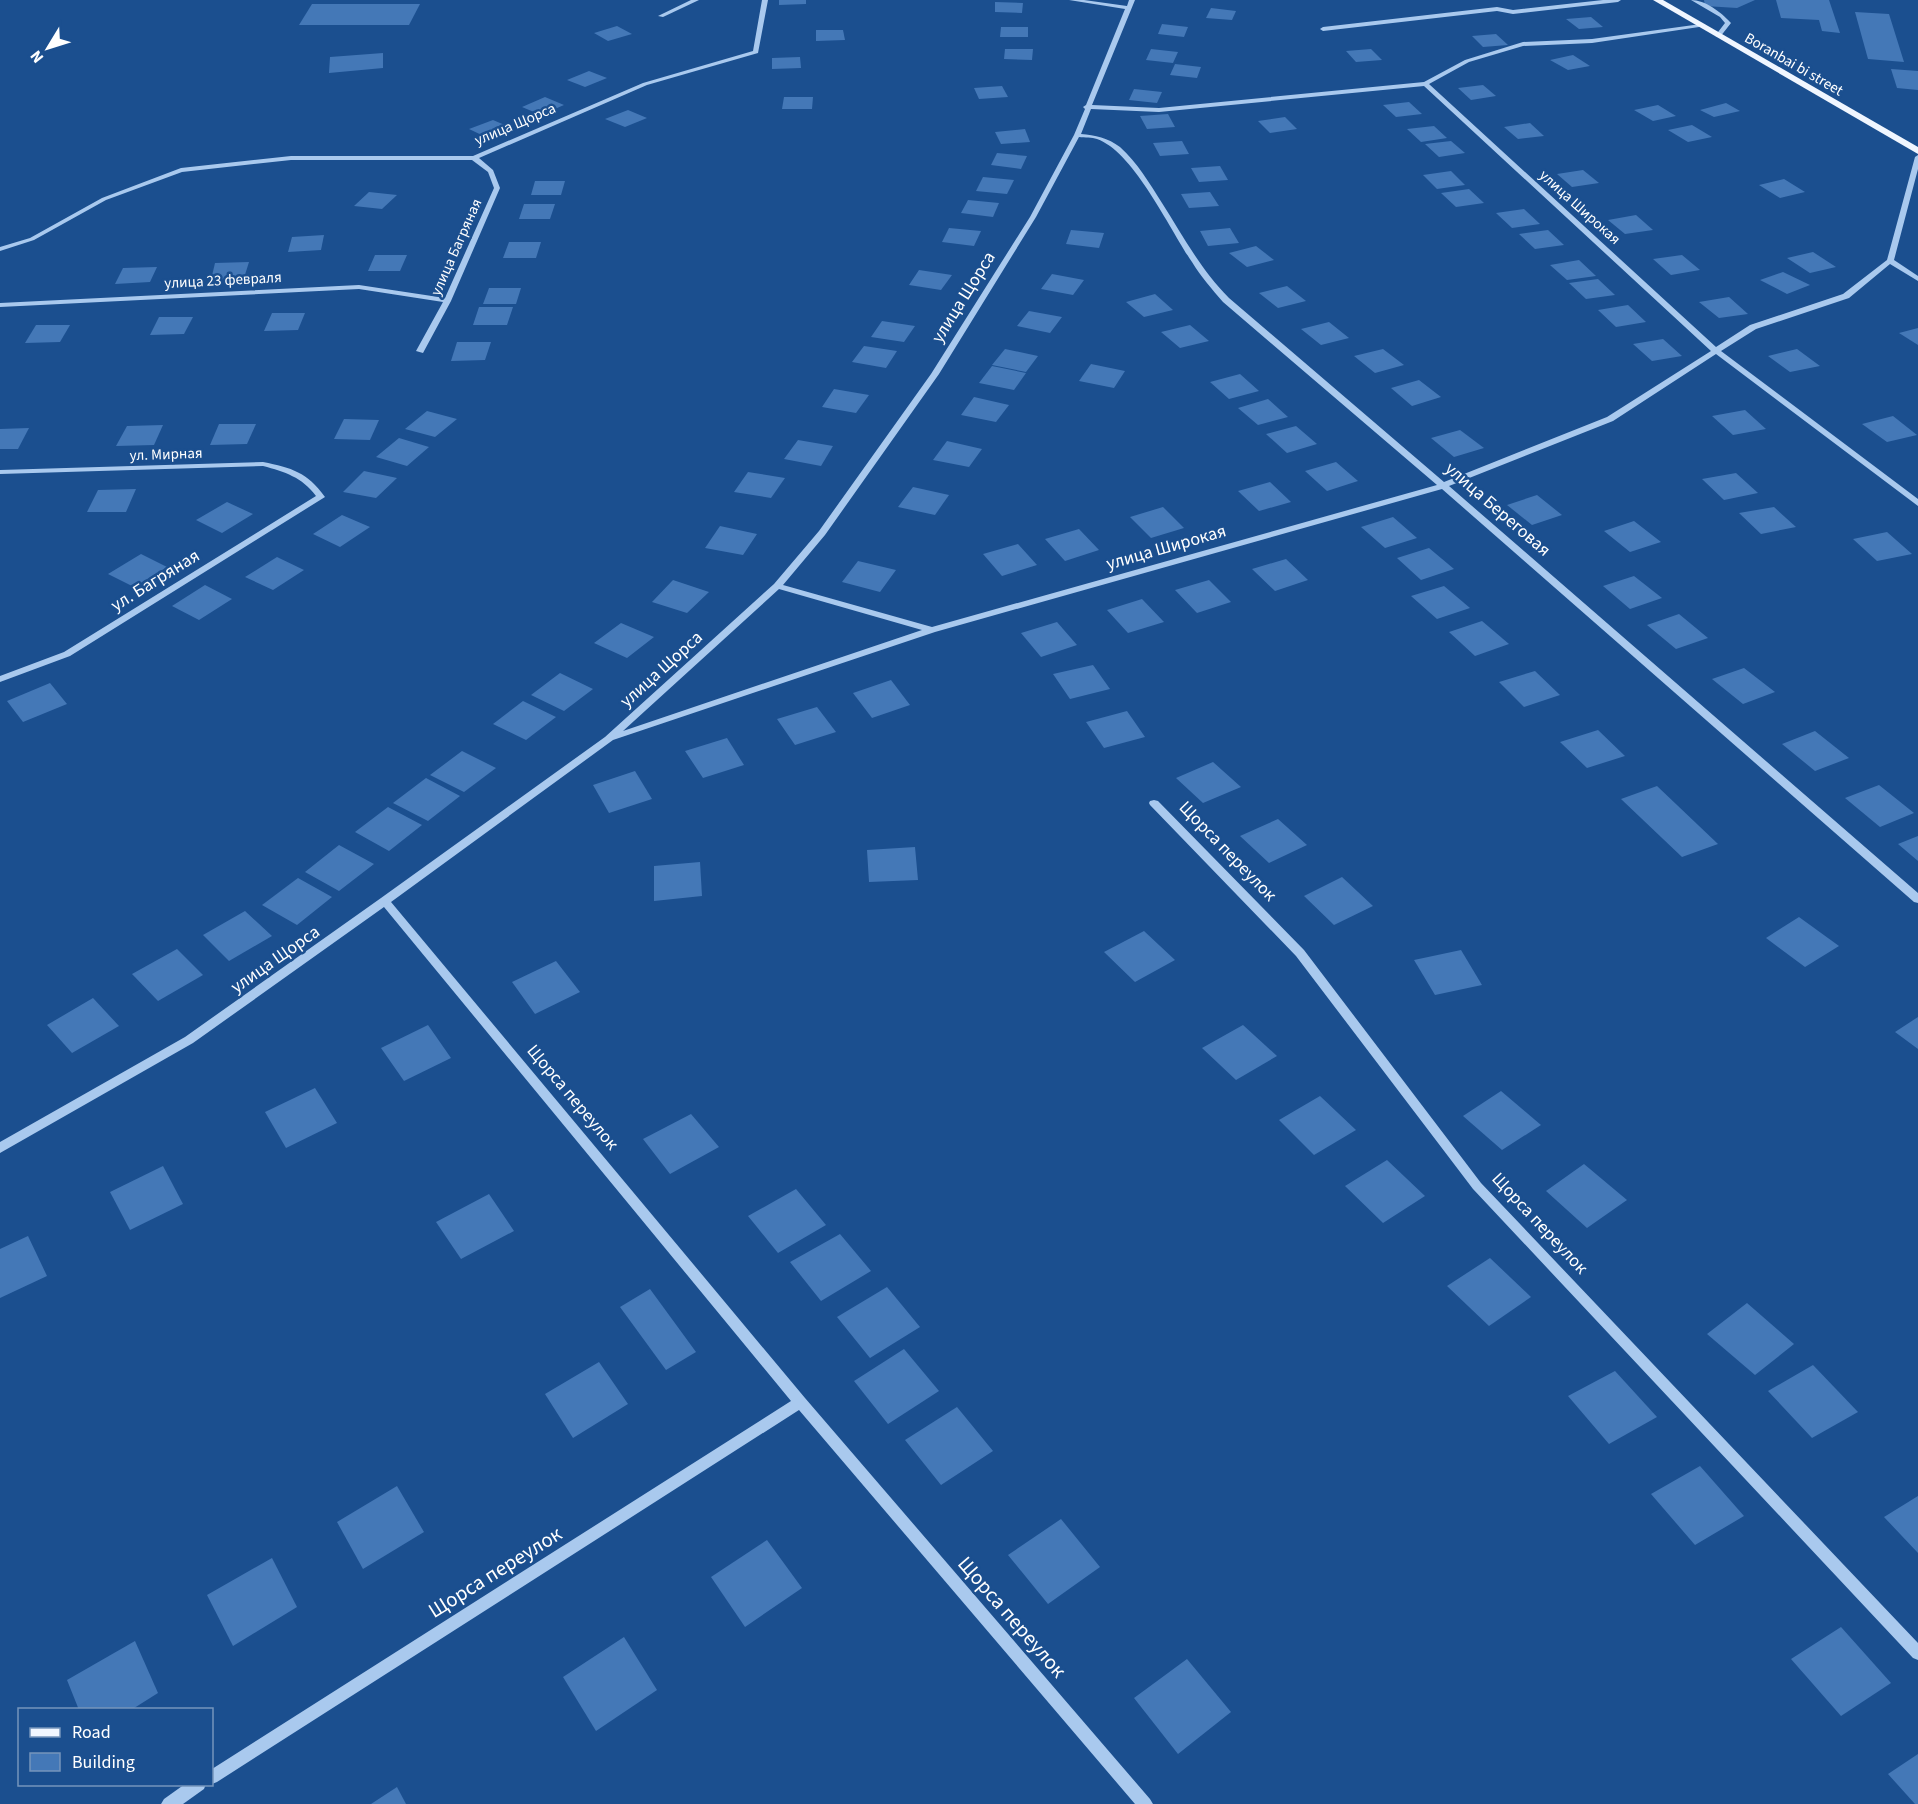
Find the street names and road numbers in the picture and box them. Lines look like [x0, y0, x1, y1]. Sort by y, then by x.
street label: Boranbai bi street [1741, 28, 1847, 101]
street label: улица Щорса [471, 98, 559, 151]
street label: улица Широкая [1534, 165, 1625, 250]
street label: улица Багряная [426, 195, 487, 299]
street label: улица Щорса [925, 247, 1001, 348]
street label: улица 23 февраля [164, 267, 282, 294]
street label: ул. Мирная [129, 443, 203, 466]
street label: улица Береговая [1439, 456, 1556, 562]
street label: улица Широкая [1103, 518, 1229, 577]
street label: ул. Багряная [106, 543, 204, 618]
street label: улица Щорса [614, 625, 708, 713]
street label: Щорса переулок [1173, 796, 1282, 907]
street label: улица Щорса [226, 919, 325, 999]
street label: Щорса переулок [521, 1039, 624, 1156]
street label: Щорса переулок [1486, 1167, 1593, 1280]
street label: Щорса переулок [422, 1519, 568, 1625]
street label: Щорса переулок [951, 1550, 1074, 1685]

